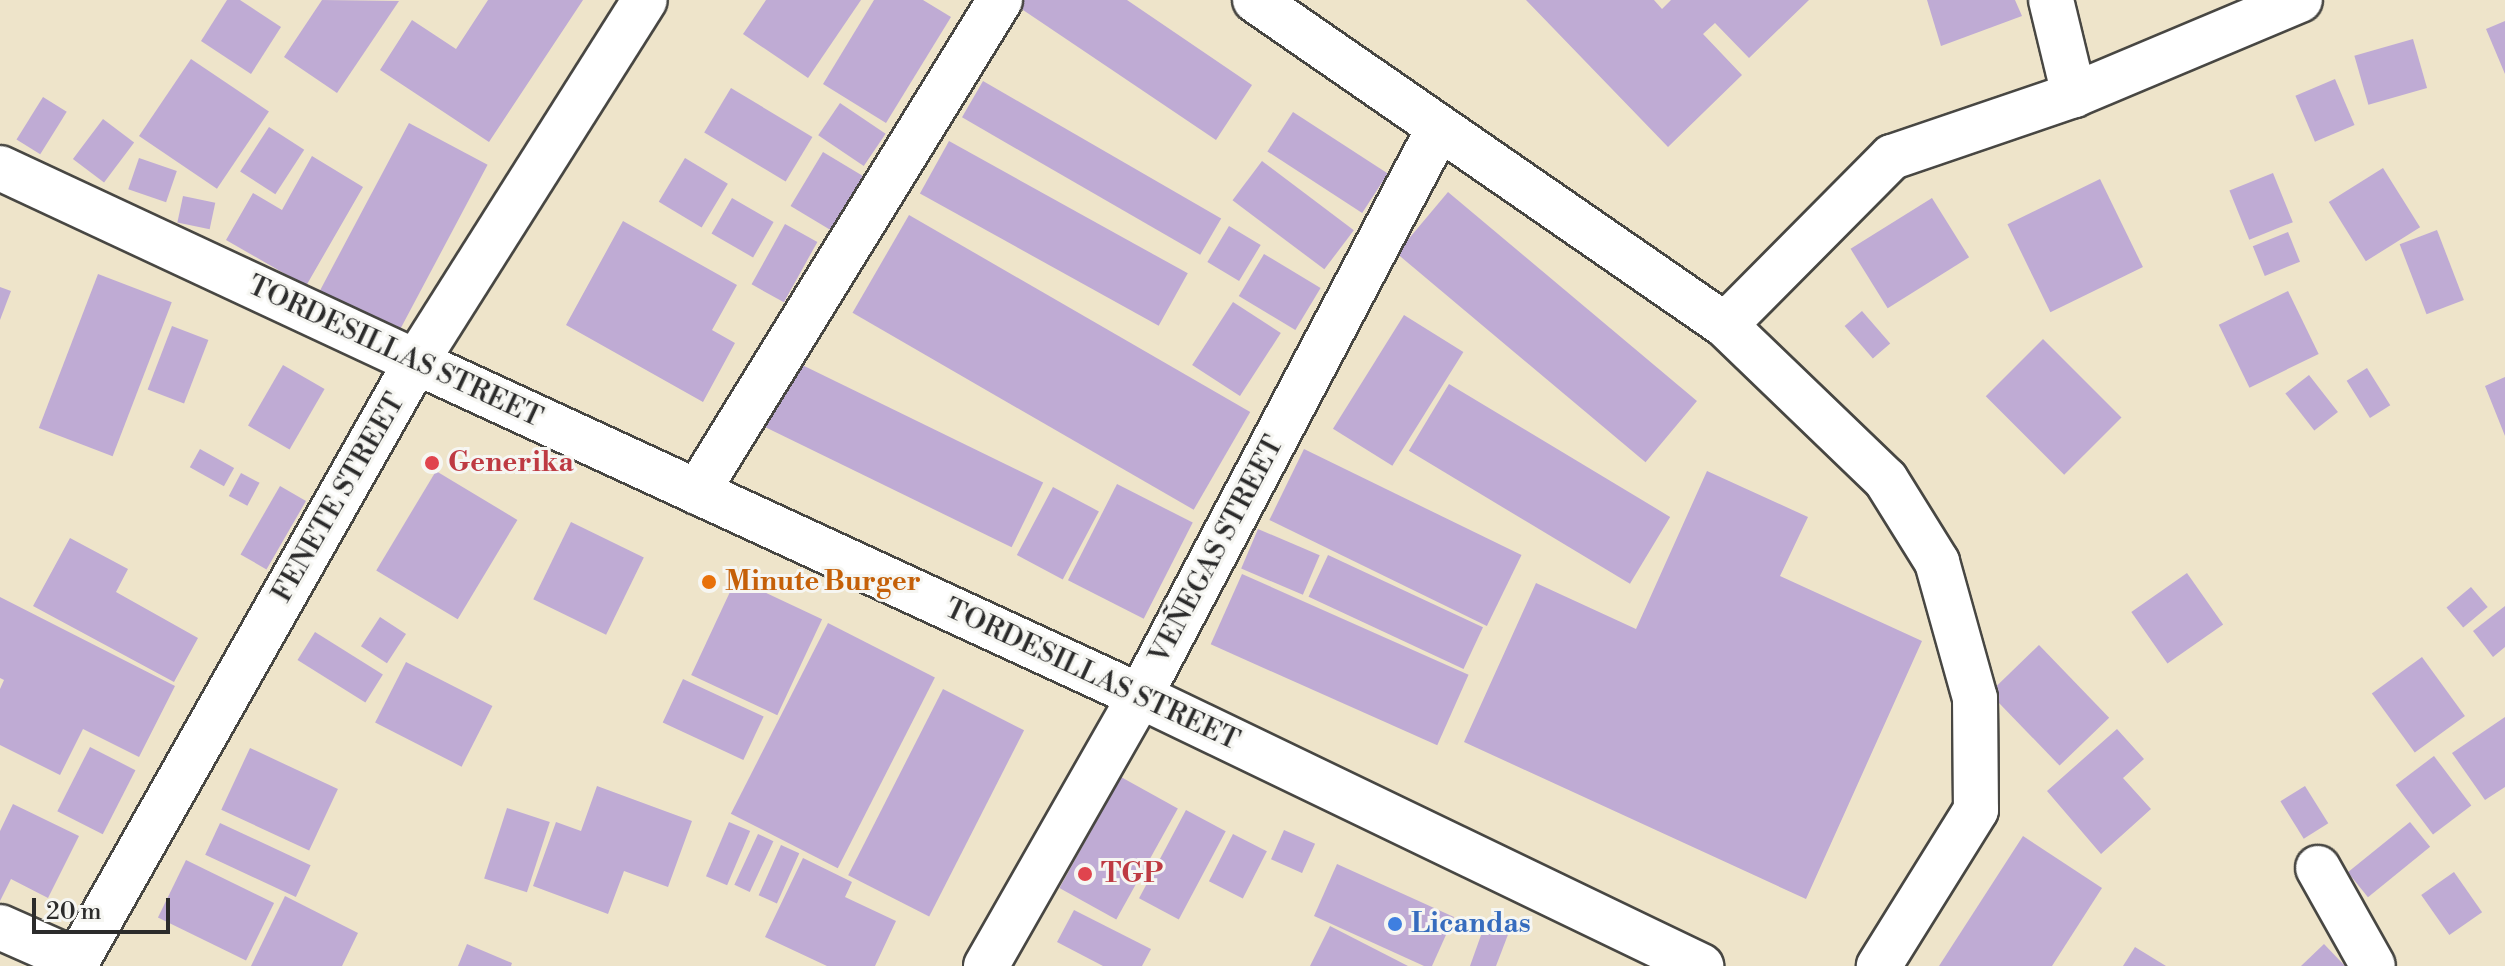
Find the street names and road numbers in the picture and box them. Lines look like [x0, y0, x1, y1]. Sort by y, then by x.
street label: TORDESILLAS STREET [242, 269, 548, 435]
street label: FENETE STREET [266, 388, 412, 608]
street label: VEÑEGAS STREET [1143, 430, 1291, 670]
street label: TORDESILLAS STREET [939, 592, 1245, 758]

